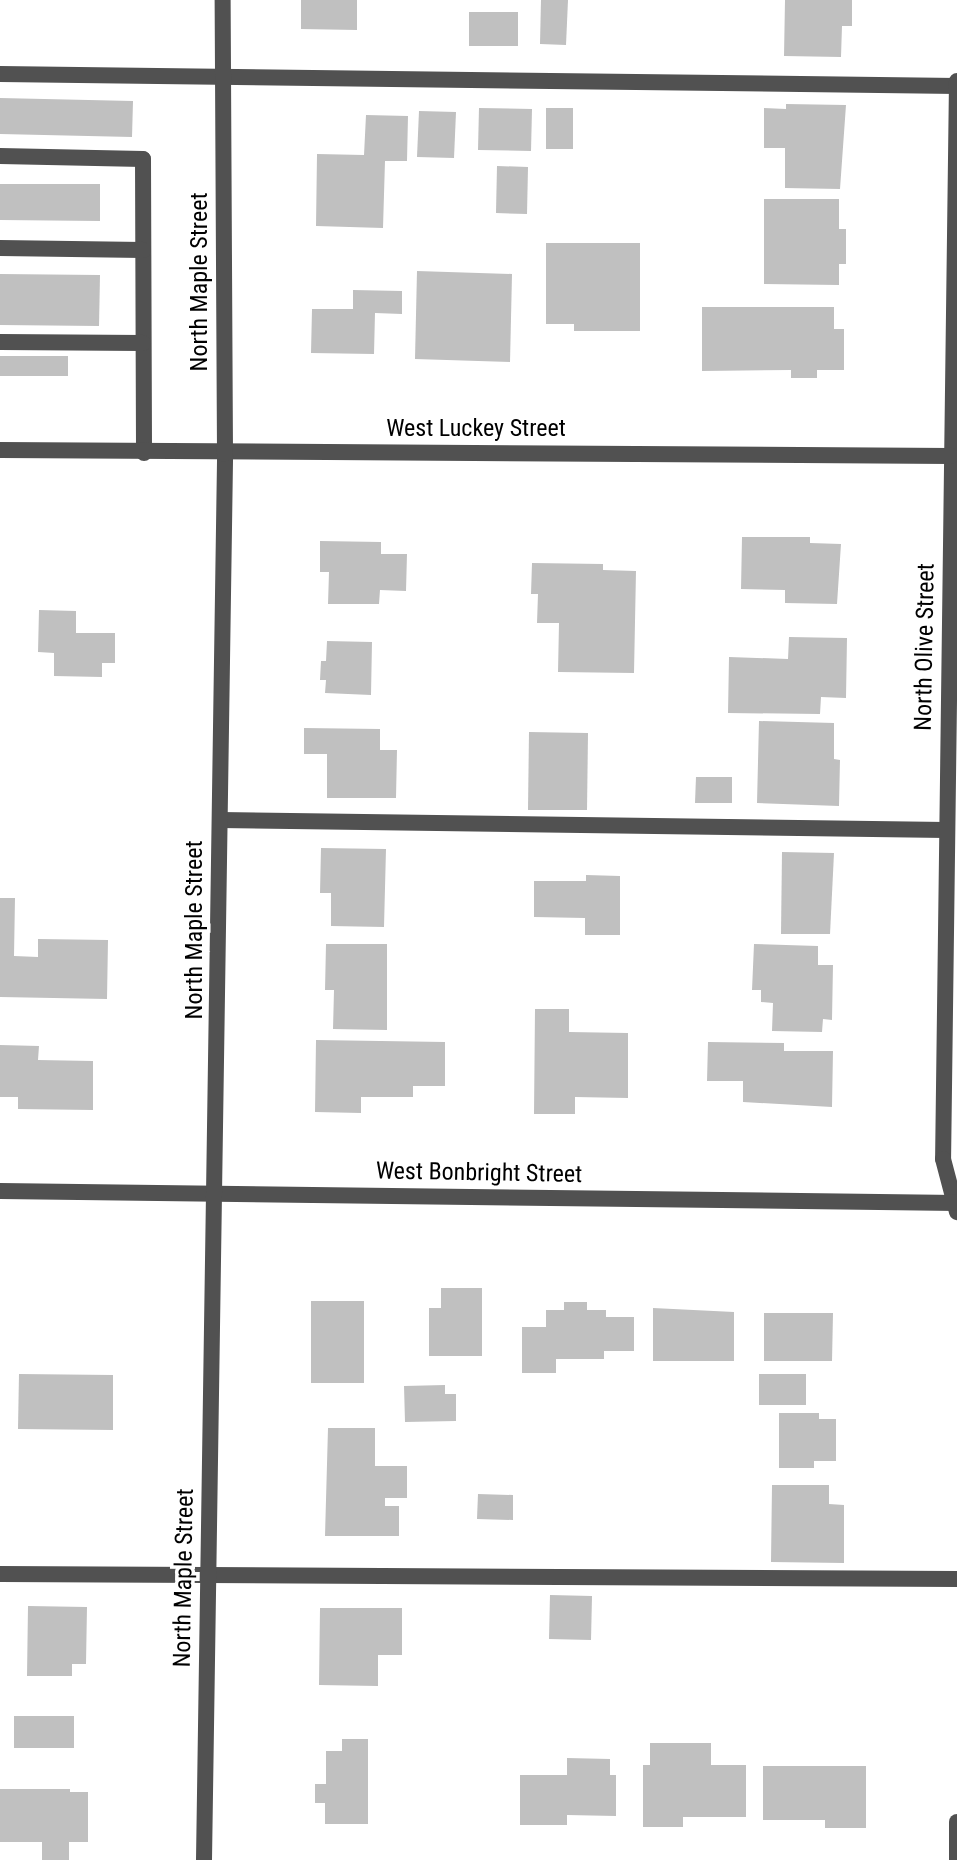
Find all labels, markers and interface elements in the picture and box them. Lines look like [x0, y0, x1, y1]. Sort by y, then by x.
street label: North Maple Street [186, 193, 214, 371]
street label: West Luckey Street [386, 415, 566, 443]
street label: North Olive Street [909, 563, 941, 731]
street label: North Maple Street [181, 841, 209, 1019]
street label: West Bonbright Street [376, 1157, 582, 1189]
street label: North Maple Street [168, 1488, 200, 1668]

